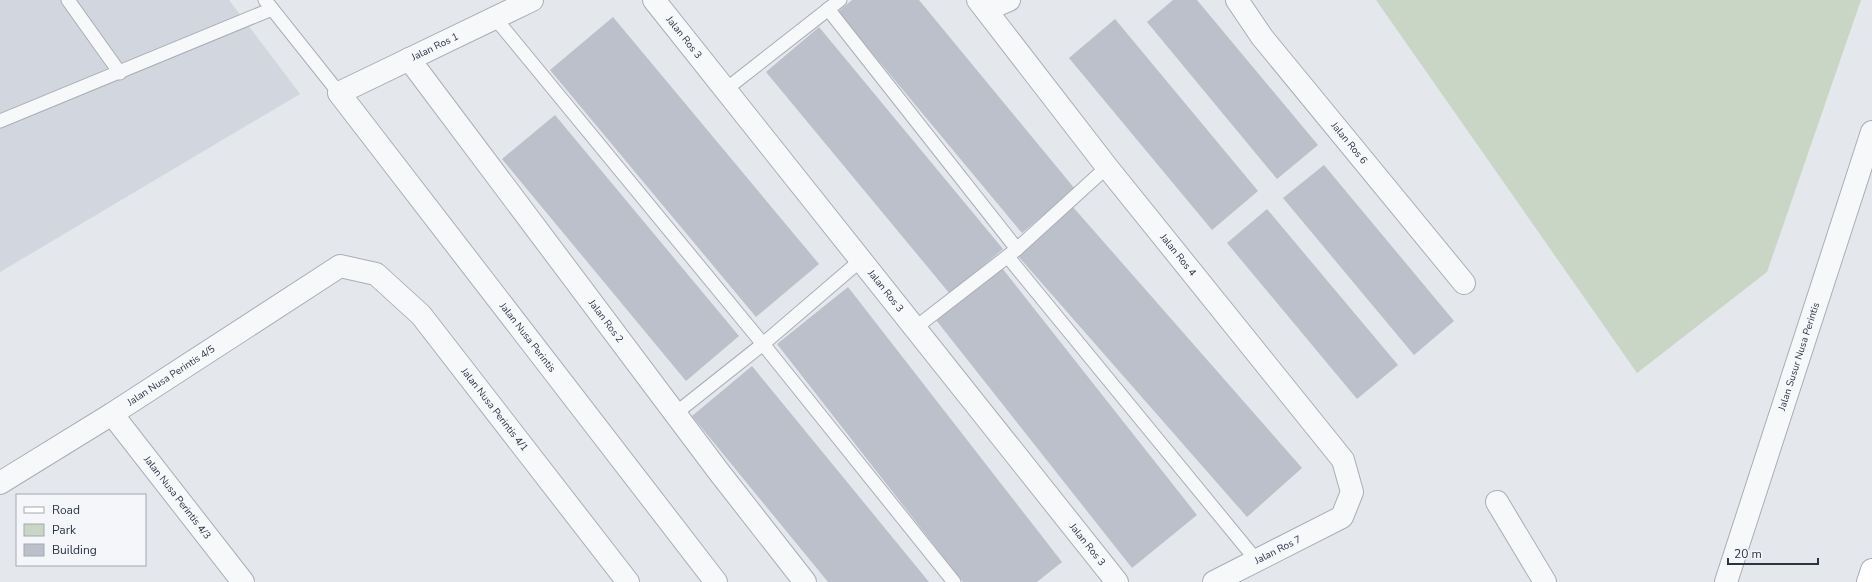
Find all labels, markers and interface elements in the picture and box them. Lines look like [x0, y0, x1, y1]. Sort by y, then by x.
street label: Jalan Ros 3 [662, 13, 705, 62]
street label: Jalan Ros 1 [408, 30, 461, 65]
street label: Jalan Ros 6 [1327, 118, 1371, 167]
street label: Jalan Ros 4 [1156, 230, 1199, 279]
street label: Jalan Ros 3 [864, 266, 907, 315]
street label: Jalan Ros 2 [585, 296, 627, 346]
street label: Jalan Nusa Perintis [496, 299, 559, 375]
street label: Jalan Susur Nusa Perintis [1775, 301, 1823, 413]
street label: Jalan Nusa Perintis 4/5 [124, 342, 218, 410]
street label: Jalan Nusa Perintis 4/1 [457, 364, 531, 454]
street label: Jalan Nusa Perintis 4/3 [140, 452, 214, 542]
legend [16, 494, 146, 566]
text: Road [52, 502, 80, 518]
street label: Jalan Ros 3 [1065, 520, 1109, 569]
text: Park [52, 522, 77, 538]
street label: Jalan Ros 7 [1251, 532, 1304, 568]
scale bar [1728, 540, 1818, 566]
text: Building [52, 542, 97, 558]
text: 20 m [1734, 546, 1762, 562]

